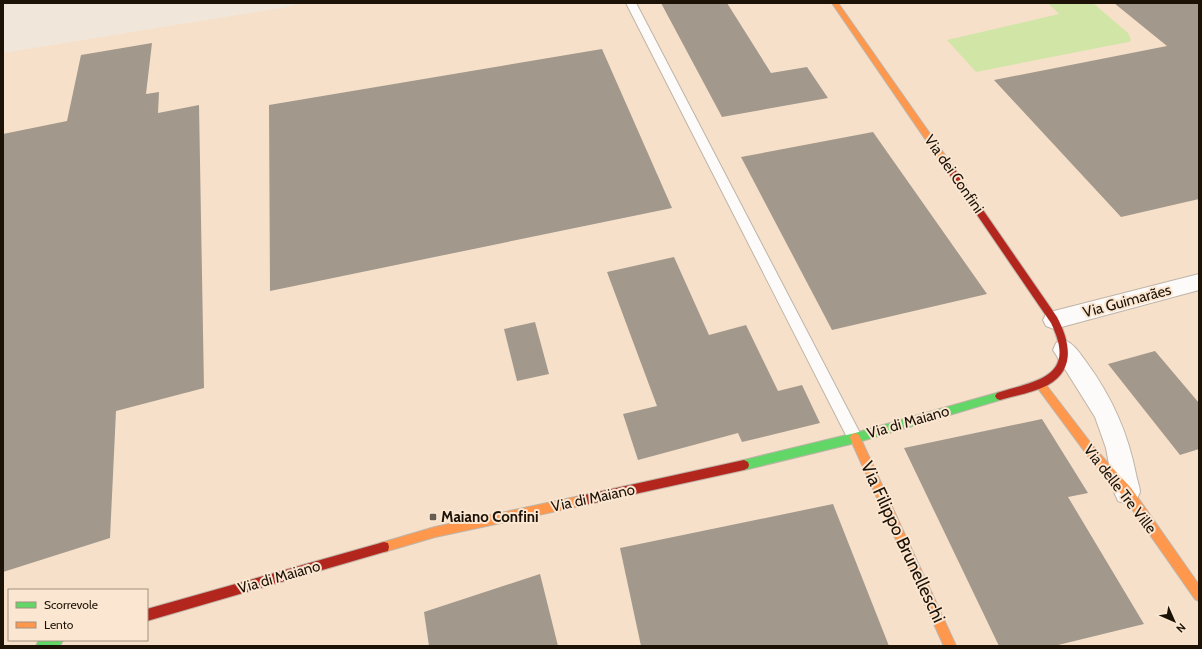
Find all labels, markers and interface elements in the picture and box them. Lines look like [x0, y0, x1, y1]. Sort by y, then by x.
street label: Via dei Confini [920, 131, 988, 217]
street label: Via Guimarães [1081, 281, 1173, 321]
street label: Via di Maiano [865, 402, 951, 442]
street label: Via delle Tre Ville [1080, 441, 1160, 537]
street label: Via Filippo Brunelleschi [856, 458, 950, 626]
street label: Via di Maiano [550, 480, 636, 516]
place label: Maiano Confini [441, 508, 539, 526]
marker: Maiano Confini [428, 512, 438, 522]
street label: Via di Maiano [236, 557, 322, 597]
legend [8, 589, 148, 641]
text: Scorrevole [44, 597, 98, 612]
north arrow [1154, 601, 1194, 641]
text: Lento [44, 617, 74, 632]
text: N [1173, 620, 1189, 636]

